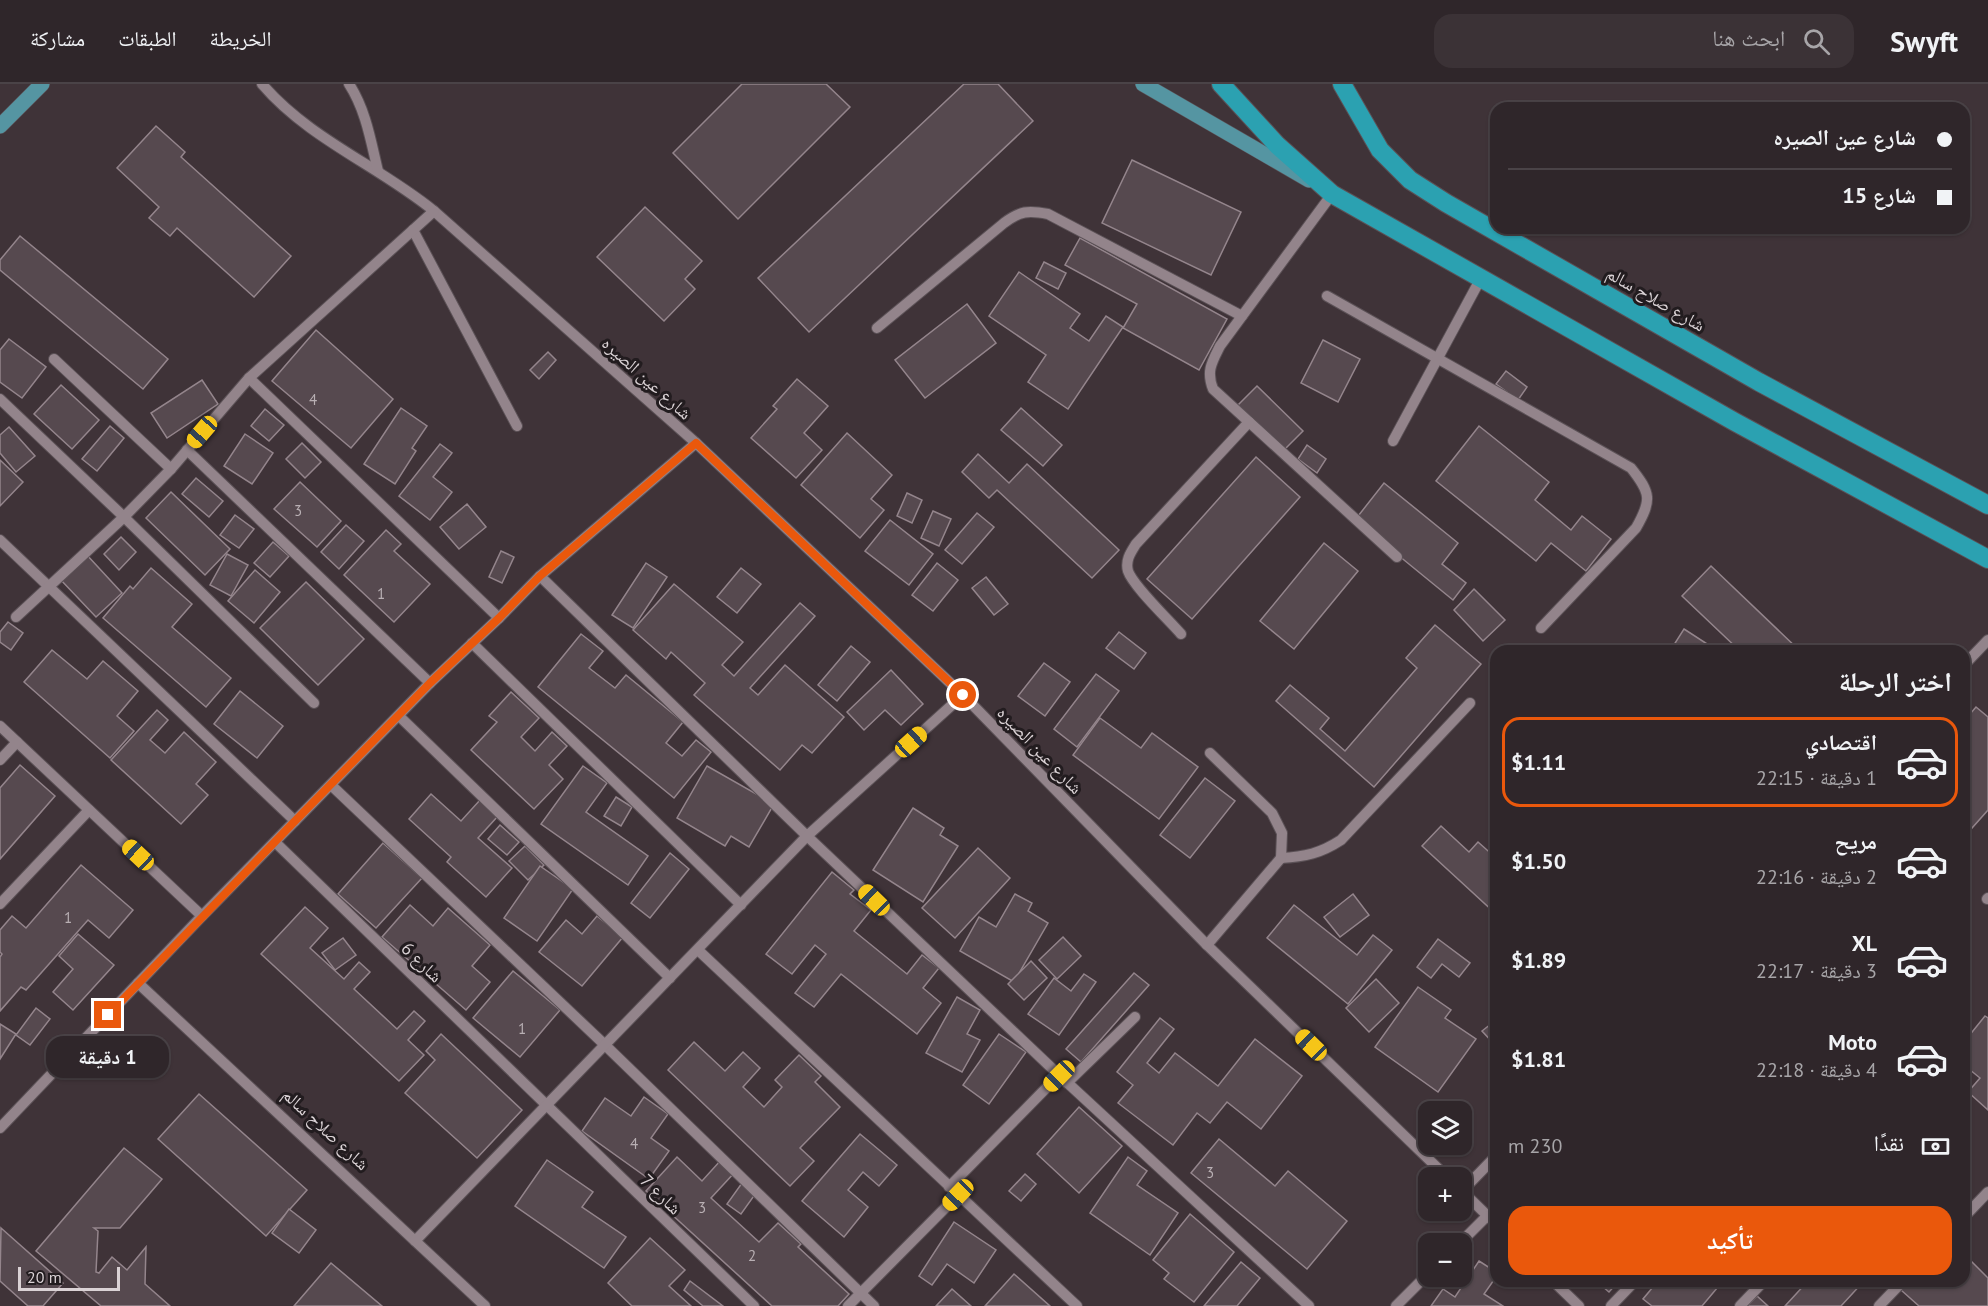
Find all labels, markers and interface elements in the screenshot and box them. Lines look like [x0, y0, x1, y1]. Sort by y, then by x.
search box [1434, 14, 1854, 68]
text: Swyft [1890, 23, 1958, 60]
text: ابحث هنا [1712, 24, 1785, 52]
text: مشاركة [30, 25, 85, 52]
text: الطبقات [118, 25, 177, 52]
text: الخريطة [210, 25, 271, 52]
icon: search [1800, 25, 1833, 58]
text: شارع عين الصيره [1773, 123, 1916, 151]
text: شارع 15 [1842, 181, 1916, 209]
street label: شارع صلاح سالم [1602, 262, 1709, 337]
street label: شارع عين الصيره [597, 332, 697, 424]
house number: 4 [309, 390, 317, 409]
car [183, 413, 221, 451]
house number: 3 [294, 501, 302, 520]
house number: 1 [377, 584, 385, 603]
text: اختر الرحلة [1839, 664, 1952, 698]
route start [949, 681, 976, 708]
street label: شارع عين الصيره [992, 701, 1088, 799]
car [892, 723, 930, 761]
text: اقتصادي [1805, 728, 1877, 756]
icon: car [1895, 735, 1949, 789]
text: $1.11 [1511, 748, 1566, 776]
text: 1 دقيقة · 22:15 [1756, 765, 1877, 791]
text: مريح [1834, 827, 1877, 855]
icon: car [1895, 834, 1949, 888]
car [119, 836, 157, 874]
text: $1.50 [1511, 847, 1566, 875]
text: 2 دقيقة · 22:16 [1756, 864, 1877, 890]
car [855, 881, 893, 919]
house number: 1 [64, 908, 72, 927]
text: XL [1852, 929, 1877, 957]
icon: car [1895, 933, 1949, 987]
street label: شارع 6 [396, 937, 448, 987]
text: $1.89 [1511, 946, 1566, 974]
text: 3 دقيقة · 22:17 [1756, 958, 1877, 984]
route end [94, 1001, 121, 1028]
house number: 1 [518, 1019, 526, 1038]
car [1292, 1026, 1330, 1064]
text: Moto [1828, 1028, 1877, 1056]
icon: car [1895, 1032, 1949, 1086]
callout: 1 دقيقة [46, 1036, 170, 1078]
text: 1 دقيقة [78, 1044, 137, 1070]
text: $1.81 [1511, 1045, 1566, 1073]
car [1040, 1057, 1078, 1095]
text: 4 دقيقة · 22:18 [1756, 1057, 1877, 1083]
street label: شارع صلاح سالم [277, 1083, 374, 1176]
map controls [1418, 1101, 1472, 1287]
button: layers [1418, 1101, 1472, 1155]
text: نقدًا [1874, 1129, 1904, 1157]
icon: cash [1919, 1130, 1952, 1163]
text: 230 m [1508, 1133, 1562, 1159]
house number: 4 [630, 1134, 638, 1153]
house number: 3 [1206, 1163, 1214, 1182]
button: + [1418, 1167, 1472, 1221]
street label: شارع 7 [635, 1169, 687, 1219]
car [939, 1176, 977, 1214]
house number: 3 [698, 1198, 706, 1217]
button: تأكيد [1508, 1206, 1952, 1275]
button: − [1418, 1233, 1472, 1287]
house number: 2 [748, 1246, 756, 1265]
scale bar [18, 1264, 120, 1292]
text: 20 m [27, 1267, 62, 1287]

